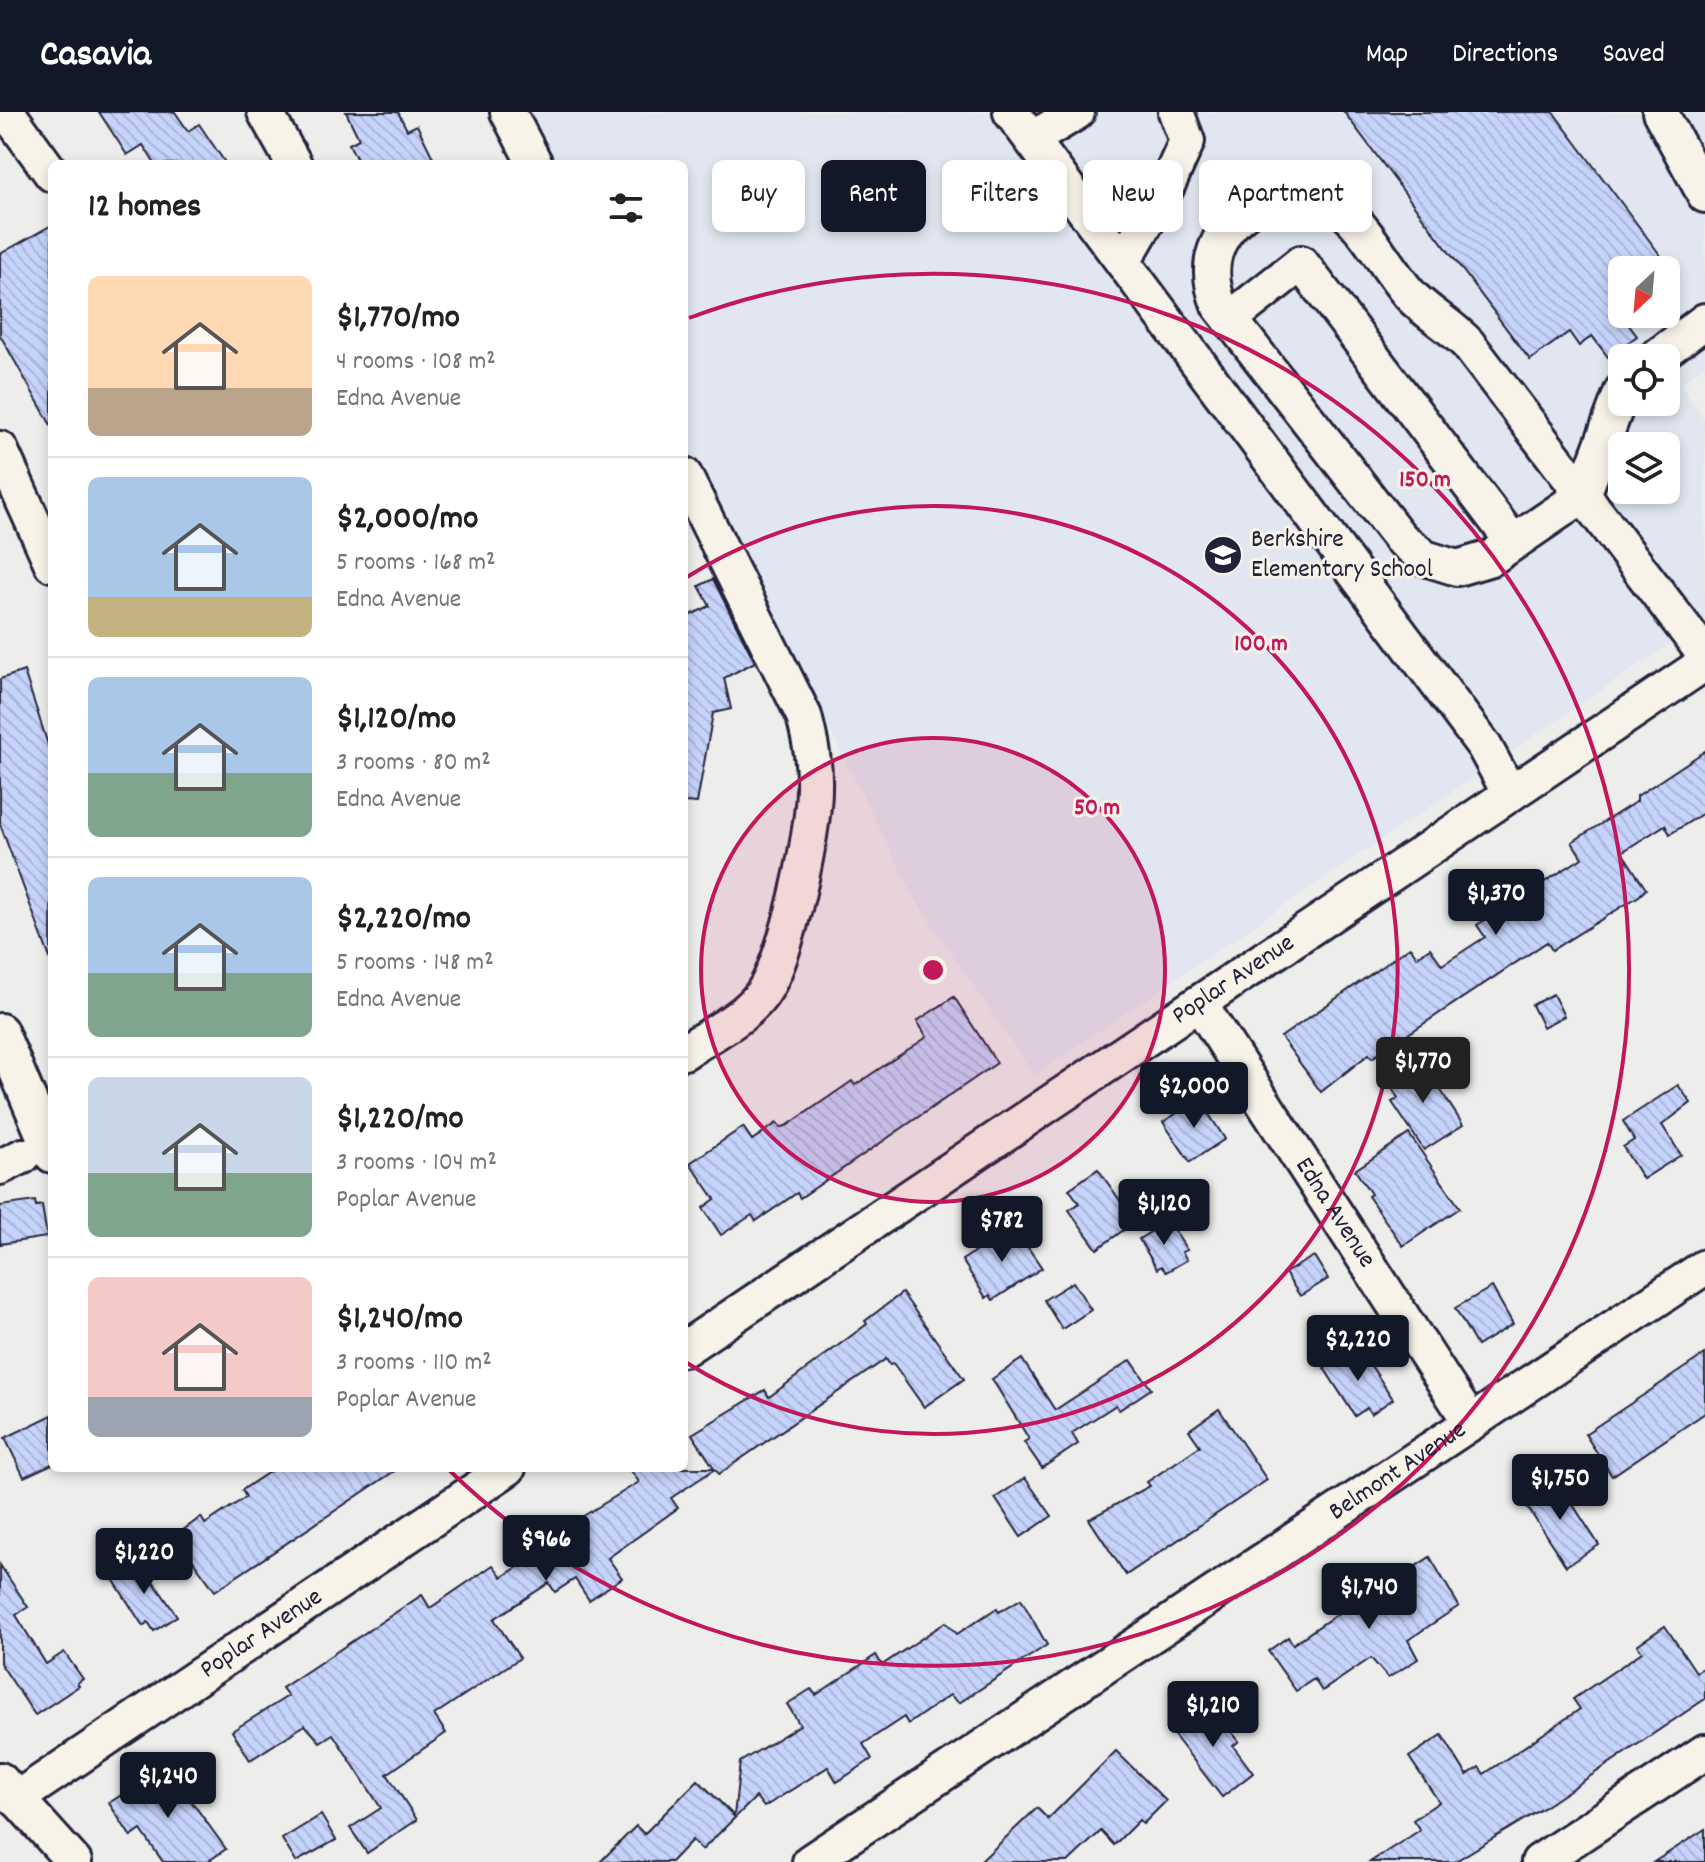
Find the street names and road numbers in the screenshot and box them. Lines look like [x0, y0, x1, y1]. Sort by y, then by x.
street label: Poplar Avenue [1165, 925, 1302, 1034]
street label: Edna Avenue [1285, 1150, 1385, 1276]
street label: Belmont Avenue [1322, 1412, 1474, 1530]
street label: Poplar Avenue [193, 1579, 330, 1688]

